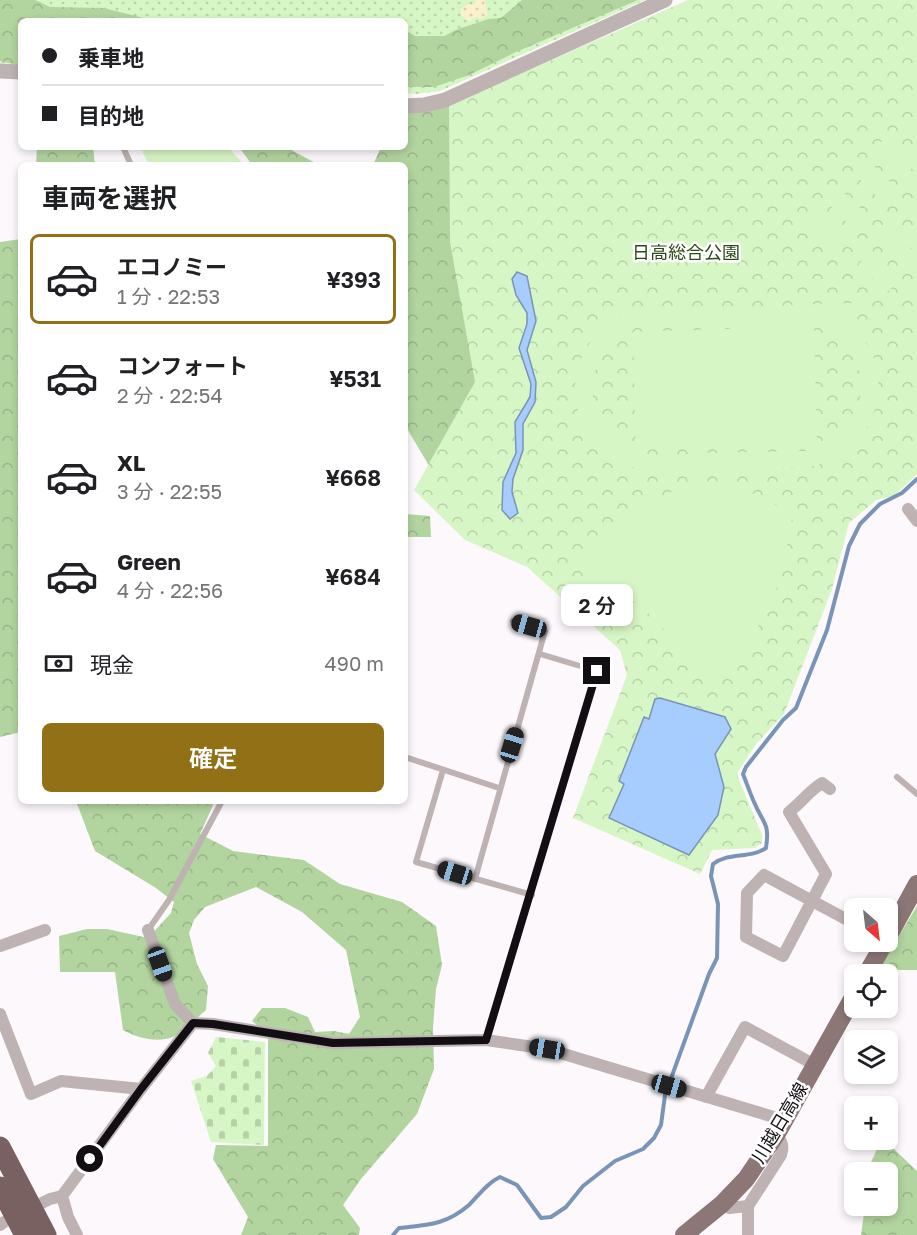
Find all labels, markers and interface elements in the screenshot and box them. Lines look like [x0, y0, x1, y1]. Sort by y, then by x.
text: 乗車地 [78, 44, 144, 71]
text: 目的地 [78, 102, 144, 129]
text: 車両を選択 [42, 182, 177, 214]
park label: 日高総合公園 [632, 241, 740, 263]
icon: car [45, 252, 99, 306]
text: エコノミー [117, 253, 227, 280]
text: ¥393 [326, 266, 381, 293]
text: 1 分 · 22:53 [117, 284, 220, 308]
icon: car [45, 351, 99, 405]
text: コンフォート [117, 352, 248, 379]
text: ¥531 [329, 365, 381, 392]
text: 2 分 · 22:54 [117, 383, 223, 407]
text: XL [117, 449, 145, 476]
icon: car [45, 450, 99, 504]
text: ¥668 [325, 464, 381, 491]
text: 3 分 · 22:55 [117, 479, 222, 503]
text: Green [117, 548, 181, 575]
icon: car [45, 549, 99, 603]
text: ¥684 [325, 563, 381, 590]
text: 4 分 · 22:56 [117, 578, 223, 602]
callout: 2 分 [561, 584, 633, 626]
text: 2 分 [579, 593, 615, 617]
car [509, 612, 549, 640]
icon: cash [42, 647, 75, 680]
text: 現金 [90, 651, 134, 678]
text: 490 m [325, 651, 384, 675]
route end [583, 657, 610, 684]
button: 確定 [42, 723, 384, 792]
car [498, 725, 526, 765]
car [435, 859, 475, 887]
north arrow [844, 898, 898, 952]
map controls [844, 898, 898, 1216]
car [145, 944, 175, 984]
button: locate [844, 964, 898, 1018]
button: layers [844, 1030, 898, 1084]
car [528, 1037, 566, 1061]
car [649, 1072, 689, 1100]
street label: 川越日高線 [747, 1078, 812, 1167]
button: + [844, 1096, 898, 1150]
route start [76, 1145, 103, 1172]
button: − [844, 1162, 898, 1216]

